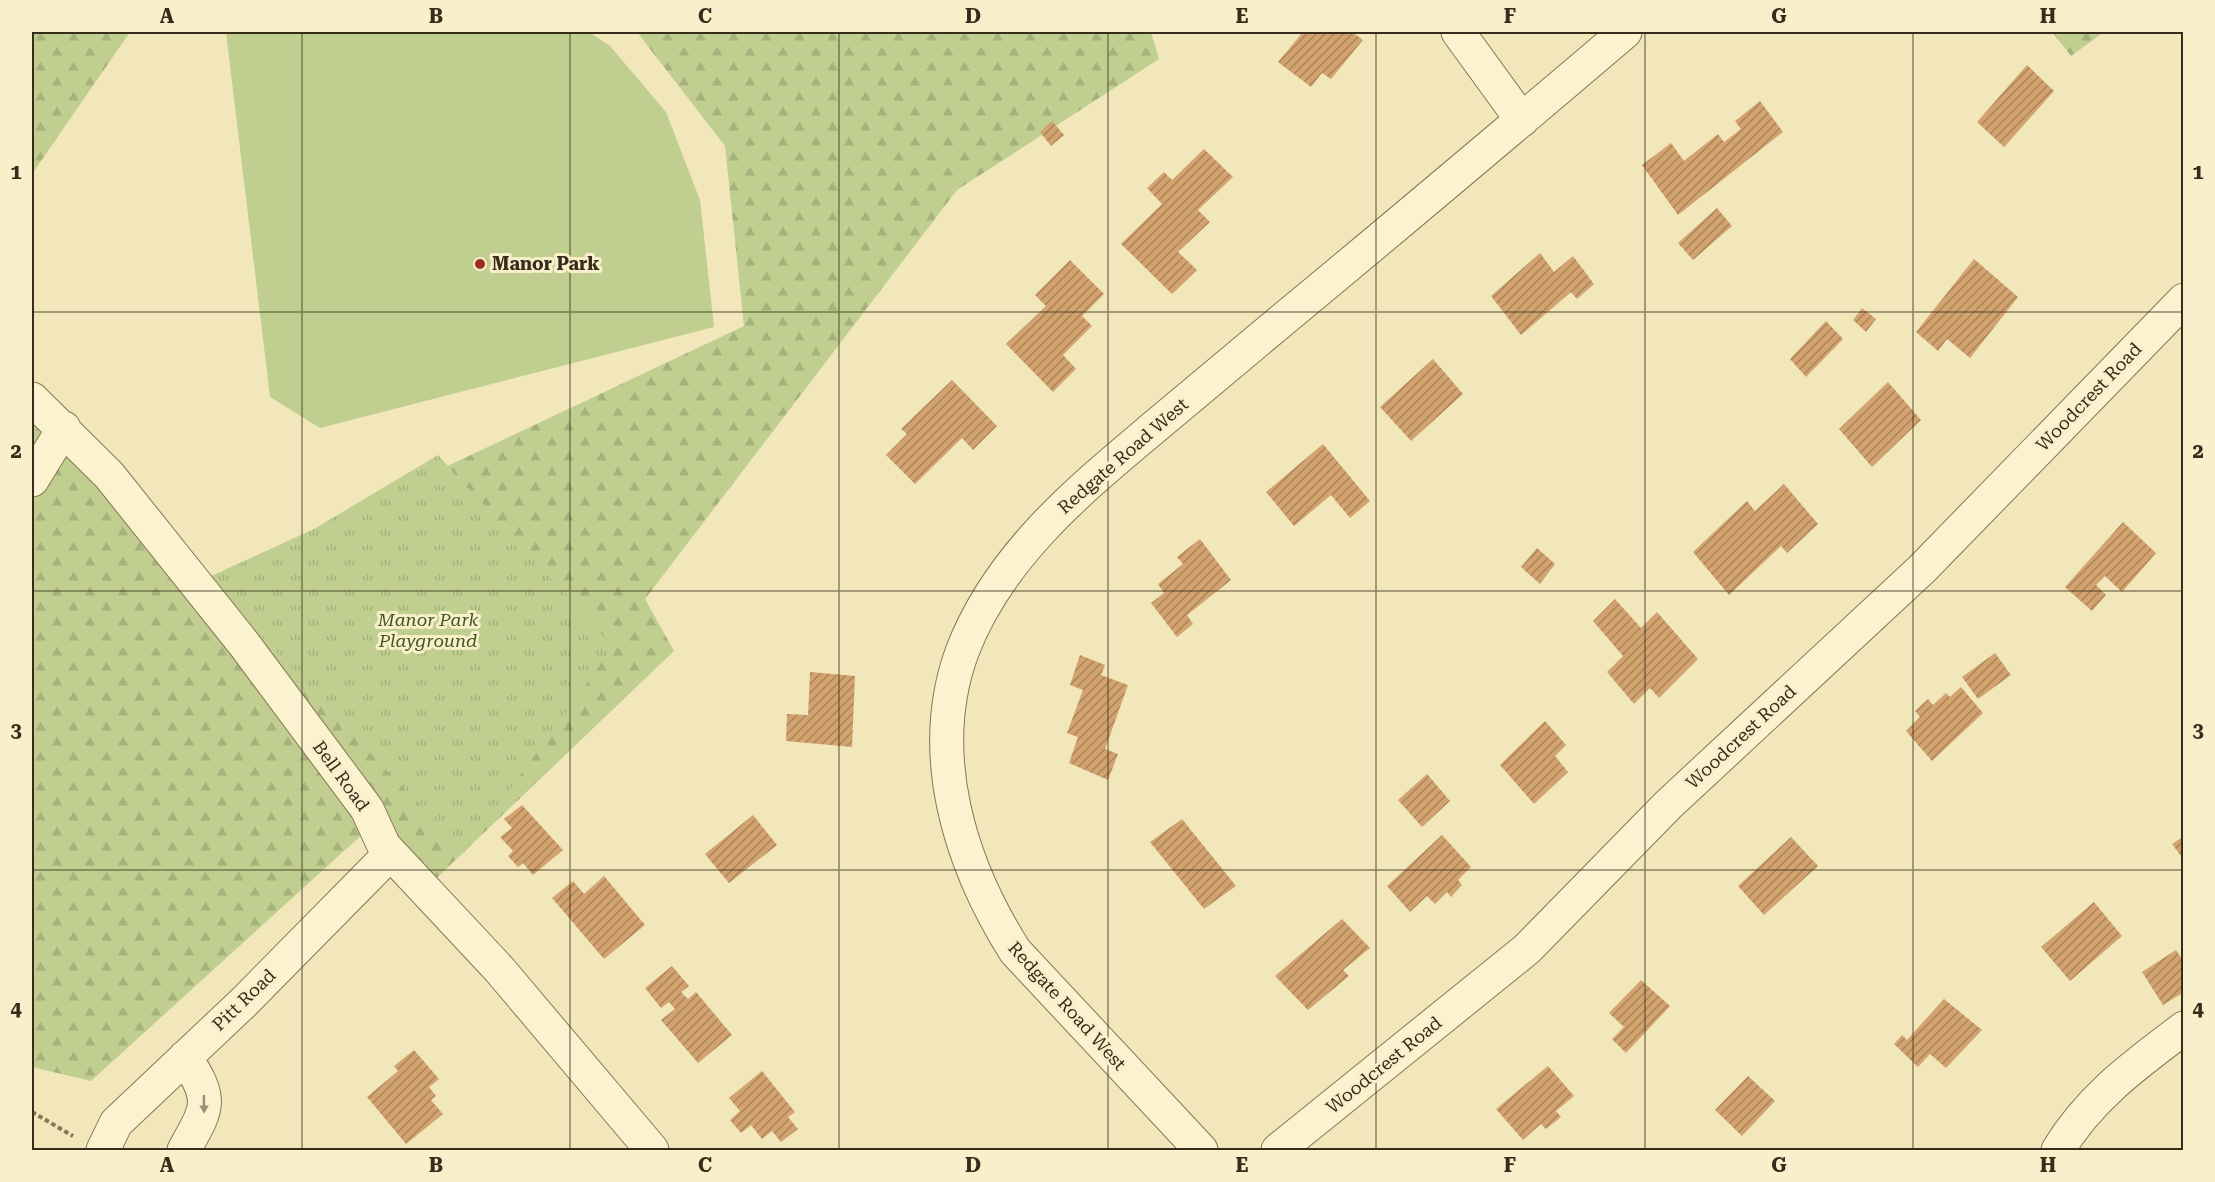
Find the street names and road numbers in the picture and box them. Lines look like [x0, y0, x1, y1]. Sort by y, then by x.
street label: Woodcrest Road [2032, 338, 2146, 455]
street label: Redgate Road West [1053, 393, 1192, 518]
street label: Woodcrest Road [1681, 680, 1800, 793]
street label: Bell Road [309, 736, 374, 815]
street label: Redgate Road West [1004, 937, 1131, 1074]
street label: Pitt Road [208, 964, 280, 1035]
street label: Woodcrest Road [1322, 1011, 1446, 1118]

